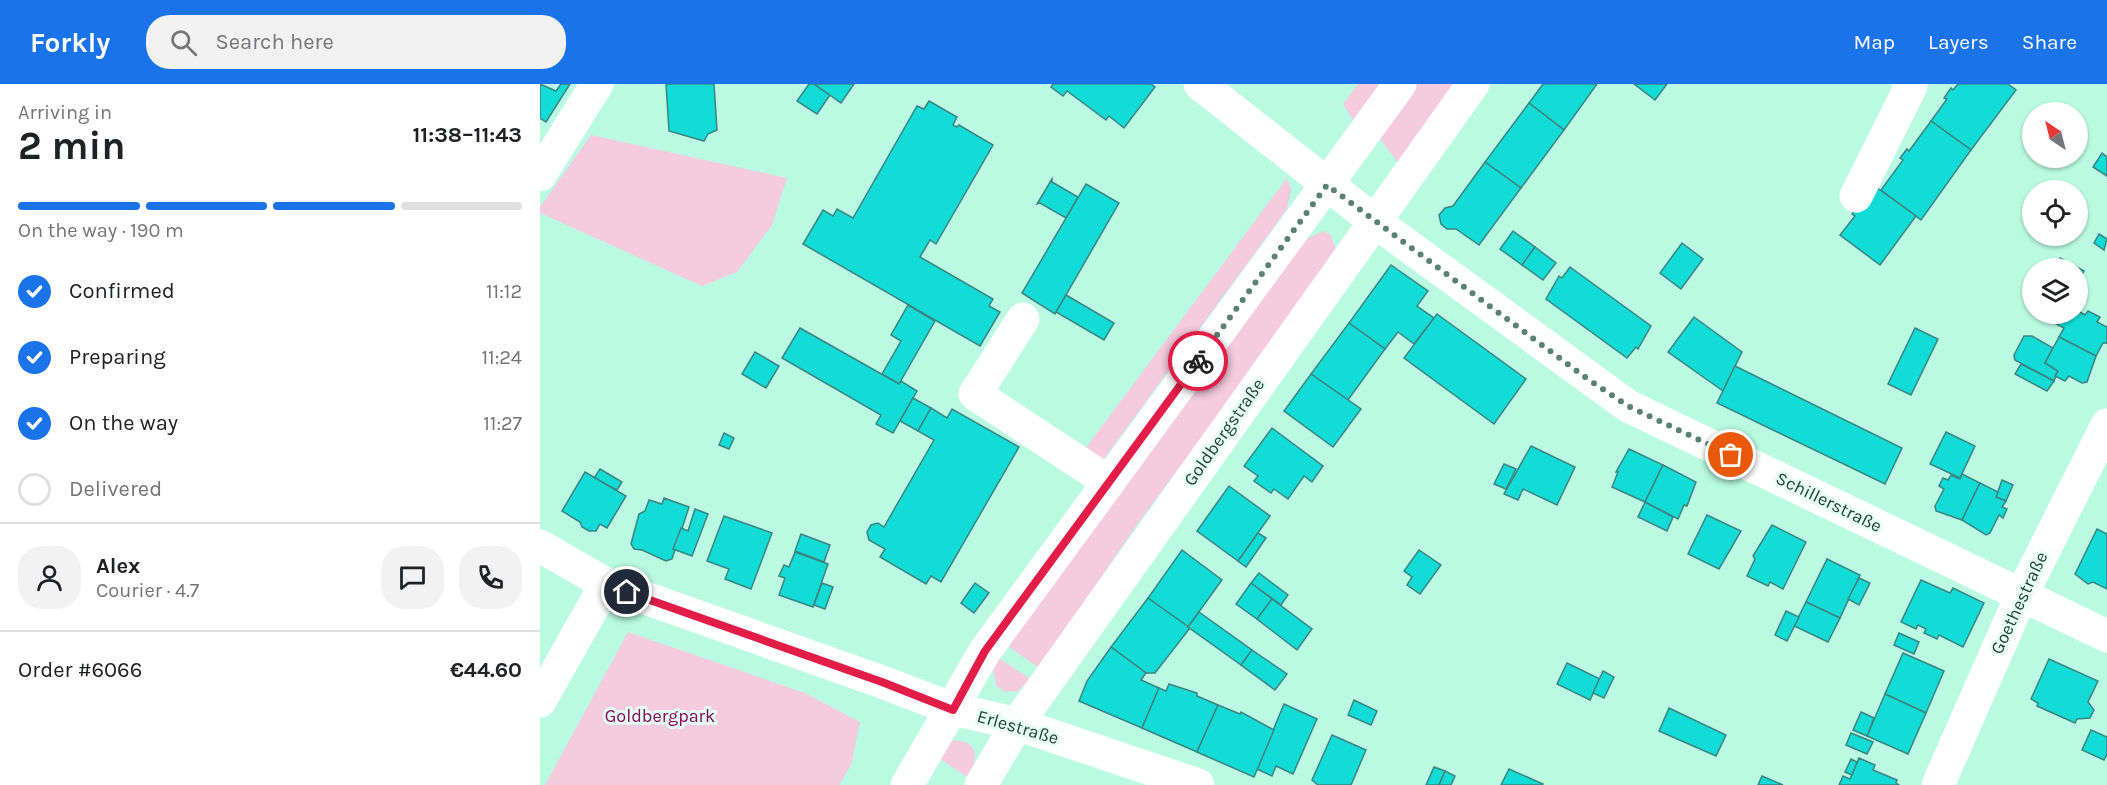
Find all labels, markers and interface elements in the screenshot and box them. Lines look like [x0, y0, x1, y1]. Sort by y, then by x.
search box [146, 15, 566, 69]
text: Forkly [30, 26, 110, 59]
icon: search [167, 26, 200, 59]
text: Search here [215, 29, 334, 55]
text: Map [1853, 30, 1895, 54]
text: Layers [1928, 30, 1989, 54]
text: Share [2022, 30, 2077, 54]
text: Arriving in [18, 101, 112, 124]
north arrow [2022, 102, 2088, 168]
map controls [2022, 102, 2088, 324]
text: 11:38–11:43 [413, 122, 522, 148]
text: 2 min [18, 123, 126, 169]
button: locate [2022, 180, 2088, 246]
text: On the way · 190 m [18, 219, 184, 242]
button: layers [2022, 258, 2088, 324]
icon: check [18, 275, 51, 308]
text: Confirmed [69, 278, 175, 304]
text: 11:12 [486, 280, 522, 303]
courier [1168, 331, 1228, 391]
icon: check [18, 341, 51, 374]
text: Preparing [69, 344, 166, 370]
icon: bike [1182, 345, 1215, 378]
text: 11:24 [481, 346, 522, 369]
street label: Goldbergstraße [1179, 374, 1269, 490]
icon: check [18, 407, 51, 440]
text: On the way [69, 410, 178, 436]
text: 11:27 [483, 412, 522, 435]
pin [1705, 429, 1756, 480]
icon: bag [1714, 438, 1747, 471]
street label: Schillerstraße [1772, 467, 1886, 537]
text: Delivered [69, 476, 162, 502]
button: person [18, 546, 81, 609]
button: chat [381, 546, 444, 609]
button: phone [459, 546, 522, 609]
street label: Goethestraße [1986, 548, 2052, 658]
text: Alex [96, 553, 140, 579]
pin [601, 566, 652, 617]
icon: home [610, 575, 643, 608]
text: Courier · 4.7 [96, 579, 199, 602]
text: Order #6066 [18, 657, 142, 683]
text: €44.60 [450, 657, 522, 683]
park label: Goldbergpark [605, 705, 715, 727]
street label: Erlestraße [975, 705, 1061, 749]

